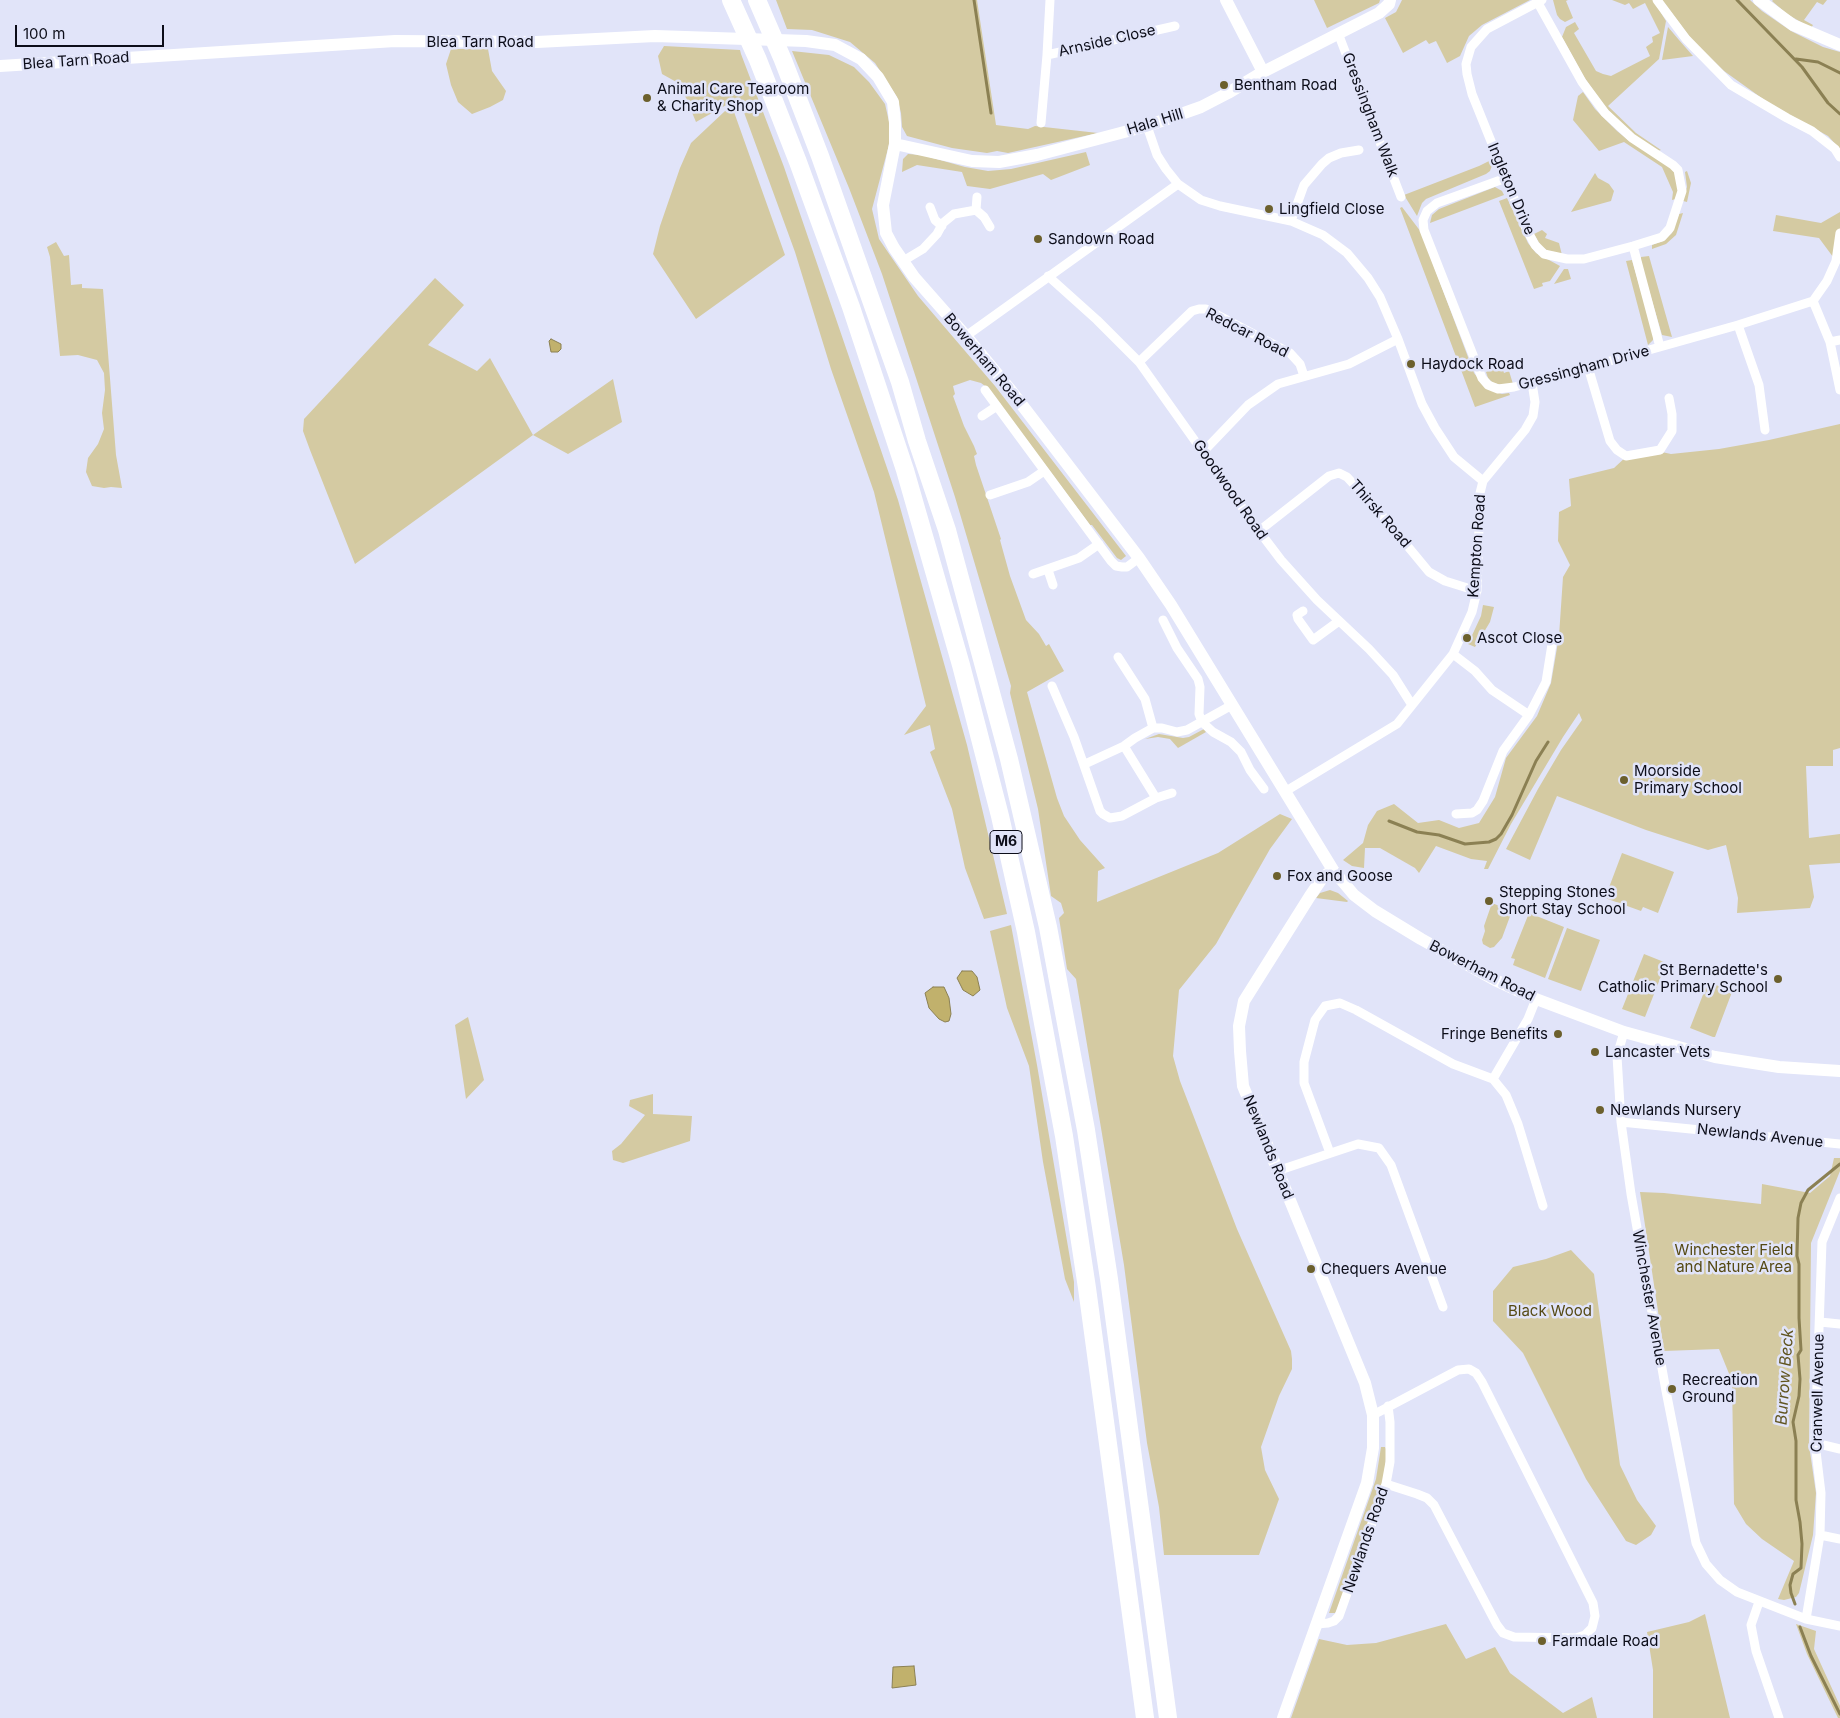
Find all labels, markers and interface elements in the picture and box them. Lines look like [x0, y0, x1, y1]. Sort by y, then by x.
scale bar [18, 15, 166, 47]
street label: Arnside Close [1057, 21, 1157, 61]
text: 100 m [23, 24, 65, 43]
street label: Blea Tarn Road [426, 33, 534, 51]
street label: Blea Tarn Road [22, 48, 130, 74]
street label: Gressingham Walk [1338, 50, 1402, 180]
place label: Bentham Road [1234, 76, 1337, 94]
marker: Bentham Road [1218, 79, 1230, 91]
place label: Animal Care Tearoom & Charity Shop [657, 80, 809, 115]
marker: Animal Care Tearoom & Charity Shop [641, 92, 653, 104]
street label: Hala Hill [1125, 105, 1185, 139]
street label: Ingleton Drive [1483, 140, 1539, 238]
place label: Lingfield Close [1279, 200, 1384, 218]
marker: Lingfield Close [1263, 203, 1275, 215]
place label: Sandown Road [1048, 230, 1154, 248]
marker: Sandown Road [1032, 233, 1044, 245]
street label: Redcar Road [1203, 304, 1291, 362]
street label: Bowerham Road [940, 310, 1028, 410]
street label: Gressingham Drive [1517, 342, 1651, 394]
place label: Haydock Road [1421, 355, 1524, 373]
marker: Haydock Road [1405, 358, 1417, 370]
street label: Goodwood Road [1189, 437, 1271, 543]
street label: Thirsk Road [1346, 476, 1414, 552]
street label: Kempton Road [1464, 494, 1490, 598]
place label: Ascot Close [1477, 629, 1562, 647]
marker: Ascot Close [1461, 632, 1473, 644]
place label: Moorside Primary School [1634, 762, 1742, 797]
marker: Moorside Primary School [1618, 774, 1630, 786]
road number: M6 [990, 830, 1022, 854]
place label: Fox and Goose [1287, 867, 1393, 885]
marker: Fox and Goose [1271, 870, 1283, 882]
place label: Stepping Stones Short Stay School [1499, 883, 1626, 918]
marker: Stepping Stones Short Stay School [1483, 895, 1495, 907]
street label: Bowerham Road [1426, 937, 1538, 1005]
place label: St Bernadette's Catholic Primary School [1598, 961, 1768, 996]
marker: St Bernadette's Catholic Primary School [1772, 973, 1784, 985]
place label: Fringe Benefits [1441, 1025, 1548, 1043]
marker: Fringe Benefits [1552, 1028, 1564, 1040]
place label: Lancaster Vets [1605, 1043, 1710, 1061]
marker: Lancaster Vets [1589, 1046, 1601, 1058]
street label: Newlands Road [1239, 1092, 1297, 1202]
place label: Newlands Nursery [1610, 1101, 1741, 1119]
marker: Newlands Nursery [1594, 1104, 1606, 1116]
street label: Newlands Avenue [1696, 1120, 1824, 1152]
street label: Winchester Avenue [1628, 1229, 1670, 1367]
park label: Winchester Field and Nature Area [1675, 1241, 1793, 1276]
place label: Chequers Avenue [1321, 1260, 1447, 1278]
marker: Chequers Avenue [1305, 1263, 1317, 1275]
park label: Black Wood [1508, 1302, 1592, 1320]
water label: Burrow Beck [1772, 1328, 1798, 1426]
street label: Cranwell Avenue [1808, 1333, 1828, 1453]
place label: Recreation Ground [1682, 1371, 1758, 1406]
marker: Recreation Ground [1666, 1383, 1678, 1395]
street label: Newlands Road [1340, 1485, 1392, 1595]
place label: Farmdale Road [1552, 1632, 1658, 1650]
marker: Farmdale Road [1536, 1635, 1548, 1647]

